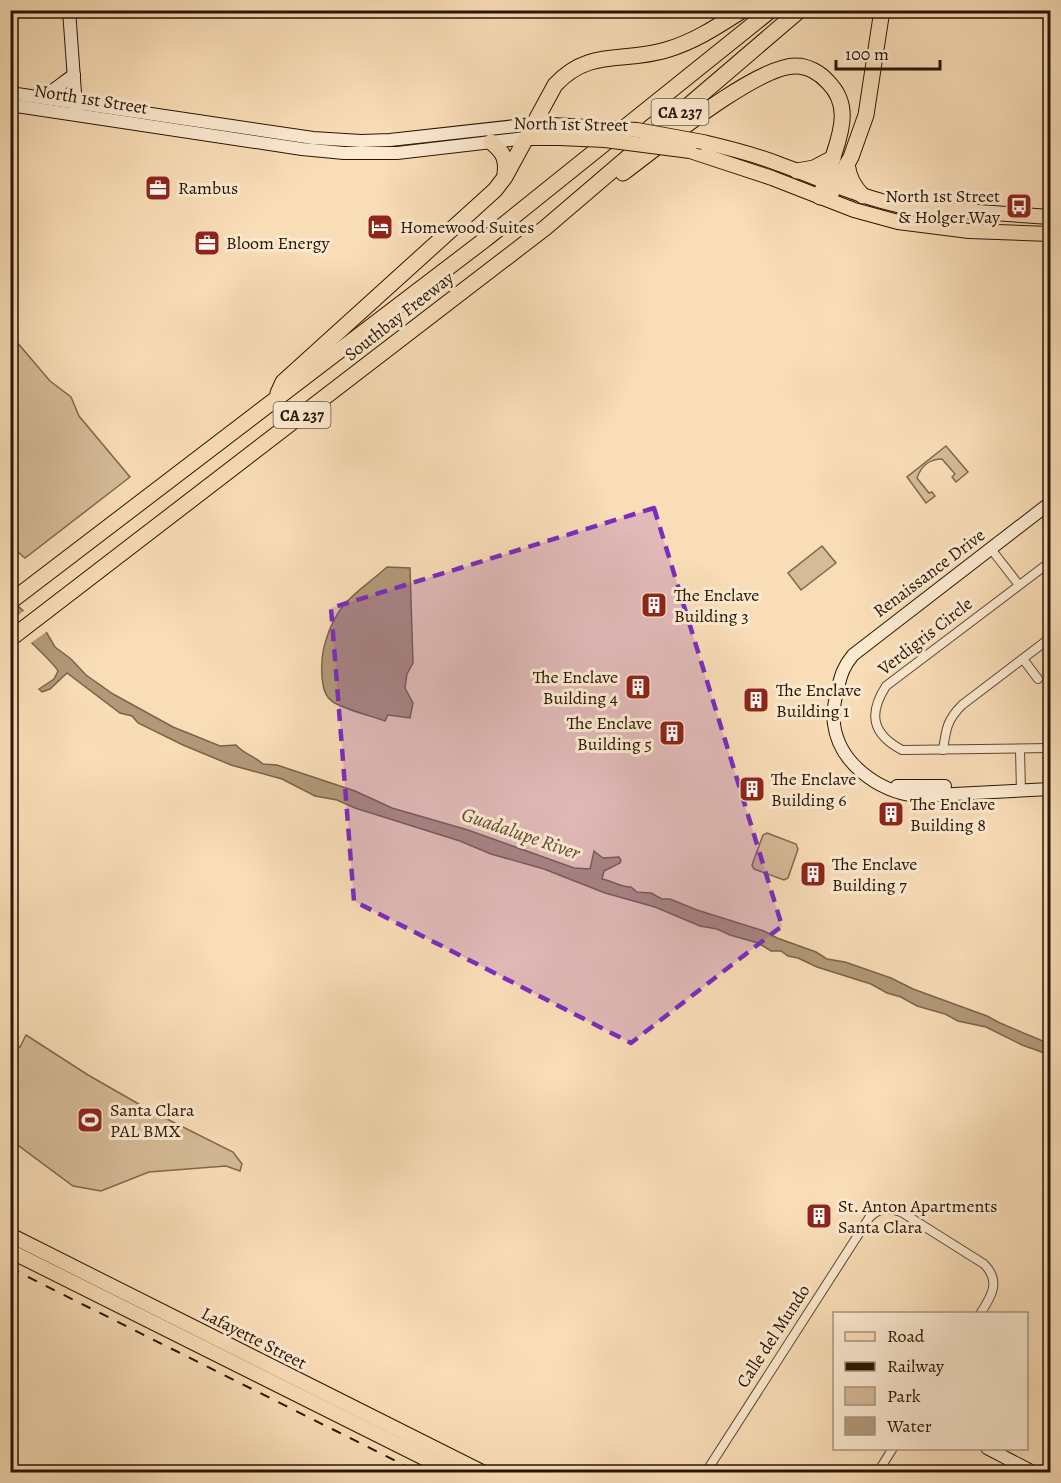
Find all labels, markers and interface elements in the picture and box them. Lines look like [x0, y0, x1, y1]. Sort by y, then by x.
scale bar [836, 33, 940, 71]
text: 100 m [845, 42, 889, 66]
street label: North 1st Street [32, 78, 150, 120]
road number: CA 237 [652, 99, 708, 125]
street label: North 1st Street [513, 111, 629, 137]
office icon: Rambus [143, 173, 173, 203]
place label: Rambus [178, 176, 238, 200]
place label: North 1st Street & Holger Way [885, 184, 1001, 229]
bus stop icon: North 1st Street & Holger Way [1004, 191, 1034, 221]
hotel icon: Homewood Suites [365, 212, 395, 242]
place label: Homewood Suites [400, 215, 534, 239]
office icon: Bloom Energy [192, 228, 222, 258]
place label: Bloom Energy [226, 231, 331, 255]
street label: Southbay Freeway [339, 265, 459, 366]
road number: CA 237 [274, 402, 330, 428]
street label: Renaissance Drive [868, 523, 990, 623]
place label: The Enclave Building 3 [674, 583, 759, 628]
building icon: The Enclave Building 3 [639, 590, 669, 620]
street label: Verdigris Circle [872, 592, 977, 681]
place label: The Enclave Building 4 [533, 665, 618, 710]
building icon: The Enclave Building 4 [623, 672, 653, 702]
place label: The Enclave Building 1 [776, 678, 861, 723]
building icon: The Enclave Building 1 [741, 685, 771, 715]
place label: The Enclave Building 5 [567, 711, 652, 756]
building icon: The Enclave Building 5 [657, 718, 687, 748]
place label: The Enclave Building 6 [771, 767, 856, 812]
building icon: The Enclave Building 6 [737, 774, 767, 804]
place label: The Enclave Building 8 [910, 792, 995, 837]
building icon: The Enclave Building 8 [876, 799, 906, 829]
water label: Guadalupe River [458, 801, 585, 867]
place label: The Enclave Building 7 [832, 852, 917, 897]
building icon: The Enclave Building 7 [798, 859, 828, 889]
place label: Santa Clara PAL BMX [110, 1098, 195, 1143]
sports icon: Santa Clara PAL BMX [75, 1105, 105, 1135]
place label: St. Anton Apartments Santa Clara [838, 1194, 997, 1239]
building icon: St. Anton Apartments Santa Clara [804, 1201, 834, 1231]
street label: Calle del Mundo [731, 1280, 815, 1392]
street label: Lafayette Street [197, 1301, 311, 1375]
legend [833, 1312, 1028, 1450]
text: Road [887, 1324, 925, 1348]
text: Railway [887, 1354, 945, 1378]
text: Park [887, 1384, 921, 1408]
text: Water [886, 1414, 932, 1438]

